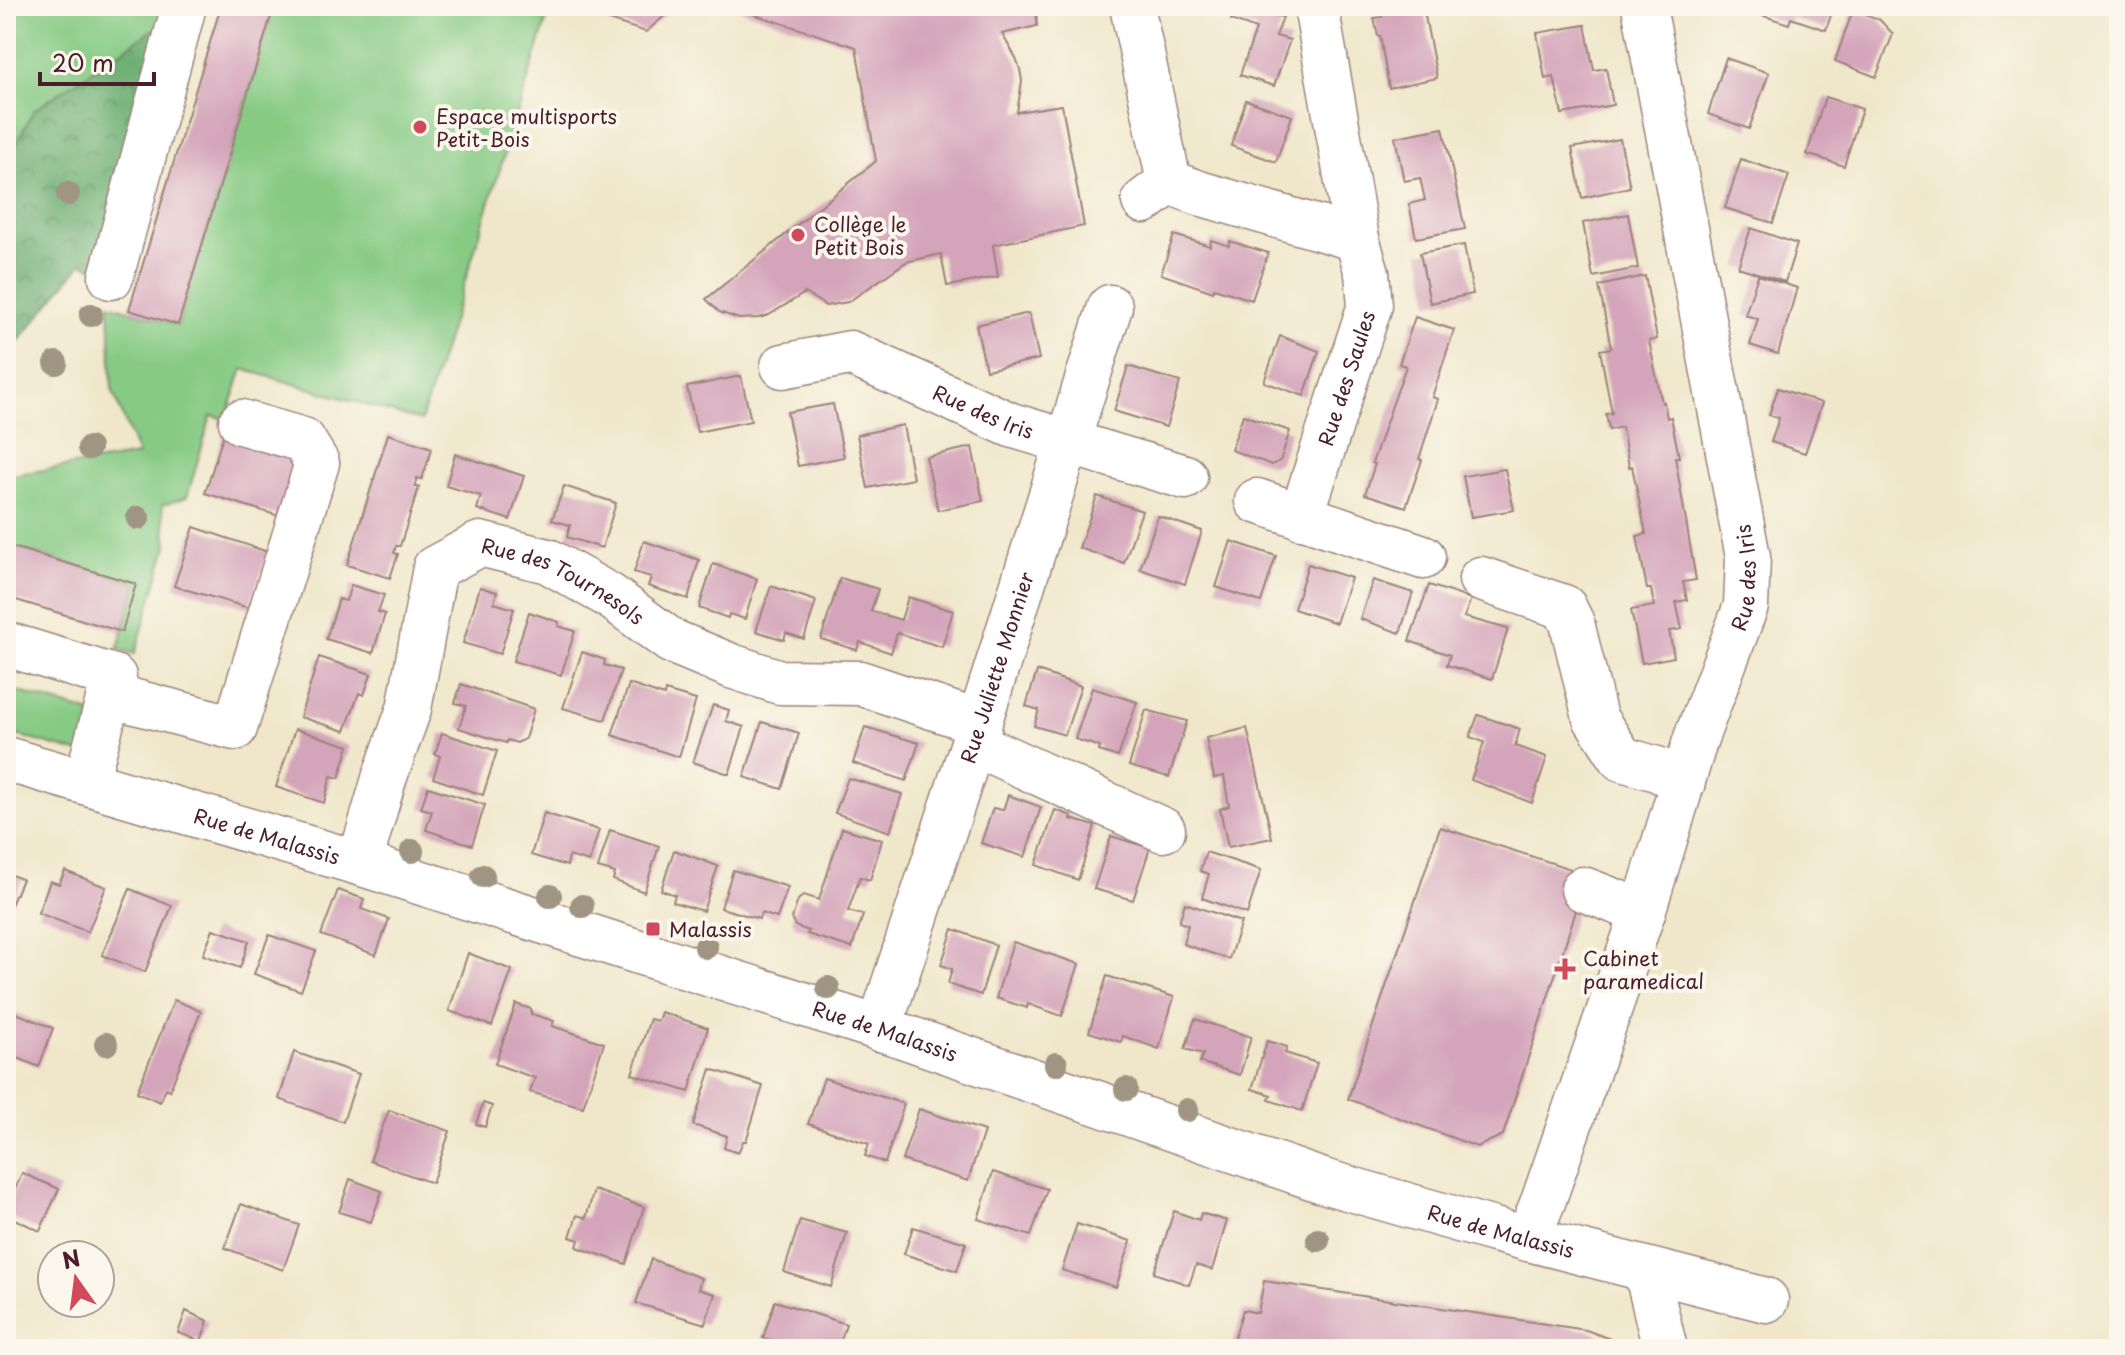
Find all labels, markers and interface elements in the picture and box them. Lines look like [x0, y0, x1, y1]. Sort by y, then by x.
scale bar [40, 36, 154, 86]
text: 20 m [52, 44, 114, 80]
place label: Espace multisports Petit-Bois [436, 101, 617, 154]
marker: Espace multisports Petit-Bois [411, 118, 429, 136]
place label: Collège le Petit Bois [814, 209, 906, 262]
marker: Collège le Petit Bois [789, 226, 807, 244]
street label: Rue des Saules [1310, 307, 1382, 450]
street label: Rue des Iris [928, 377, 1037, 446]
street label: Rue des Iris [1723, 522, 1763, 635]
street label: Rue des Tournesols [478, 530, 651, 632]
street label: Rue Juliette Monnier [952, 567, 1041, 767]
street label: Rue de Malassis [190, 800, 343, 872]
place label: Malassis [669, 914, 752, 944]
marker: Malassis [644, 920, 662, 938]
place label: Cabinet paramedical [1583, 943, 1704, 996]
marker: Cabinet paramedical [1554, 958, 1576, 980]
street label: Rue de Malassis [809, 993, 961, 1069]
street label: Rue de Malassis [1424, 1197, 1578, 1265]
north arrow [36, 1239, 116, 1319]
text: N [58, 1240, 83, 1276]

